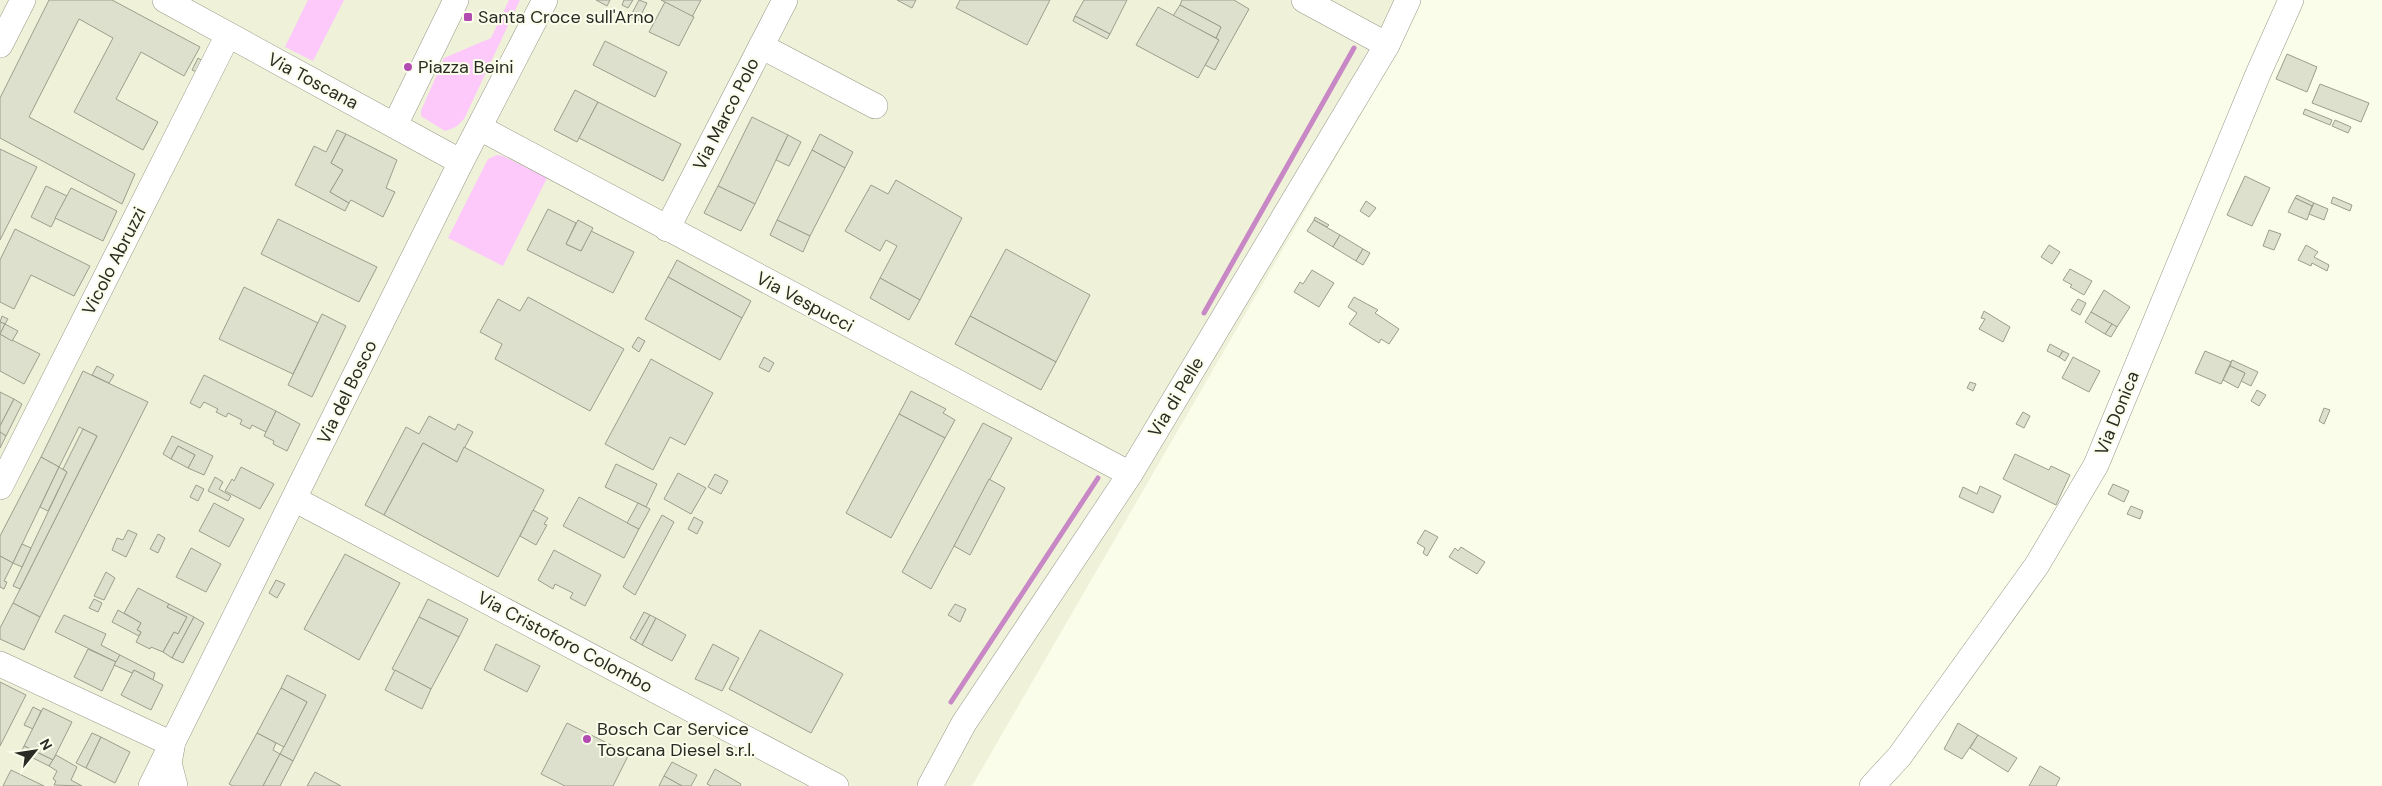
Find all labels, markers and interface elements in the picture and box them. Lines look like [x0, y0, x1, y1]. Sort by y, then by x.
place label: Santa Croce sull'Arno [478, 5, 654, 29]
marker: Santa Croce sull'Arno [462, 11, 474, 23]
street label: Via Toscana [264, 47, 362, 115]
street label: Via Marco Polo [687, 54, 765, 174]
place label: Piazza Beini [418, 55, 514, 79]
marker: Piazza Beini [402, 61, 414, 73]
street label: Vicolo Abruzzi [77, 203, 151, 319]
street label: Via Vespucci [752, 266, 858, 338]
street label: Via del Bosco [311, 336, 383, 448]
street label: Via di Pelle [1143, 352, 1209, 442]
street label: Via Donica [2089, 367, 2145, 459]
street label: Via Cristoforo Colombo [473, 586, 657, 698]
place label: Bosch Car Service Toscana Diesel s.r.l. [597, 717, 755, 762]
north arrow [10, 726, 60, 776]
marker: Bosch Car Service Toscana Diesel s.r.l. [581, 733, 593, 745]
text: N [36, 736, 57, 753]

